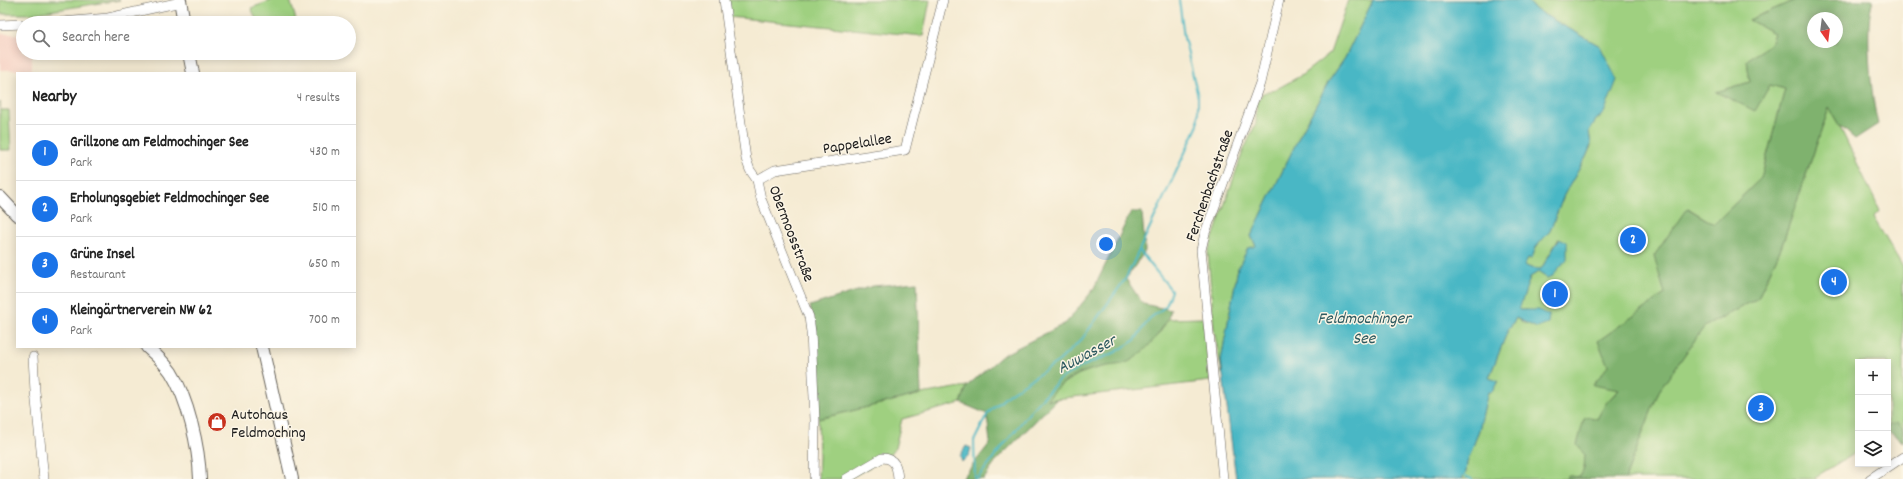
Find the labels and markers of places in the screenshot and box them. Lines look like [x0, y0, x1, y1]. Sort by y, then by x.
pin: 2 [1620, 225, 1646, 255]
pin: 4 [1821, 267, 1847, 297]
pin: 1 [1542, 279, 1568, 309]
pin: 3 [1748, 393, 1774, 423]
place label: Autohaus Feldmoching [231, 404, 306, 445]
shop icon: Autohaus Feldmoching [206, 411, 228, 433]

